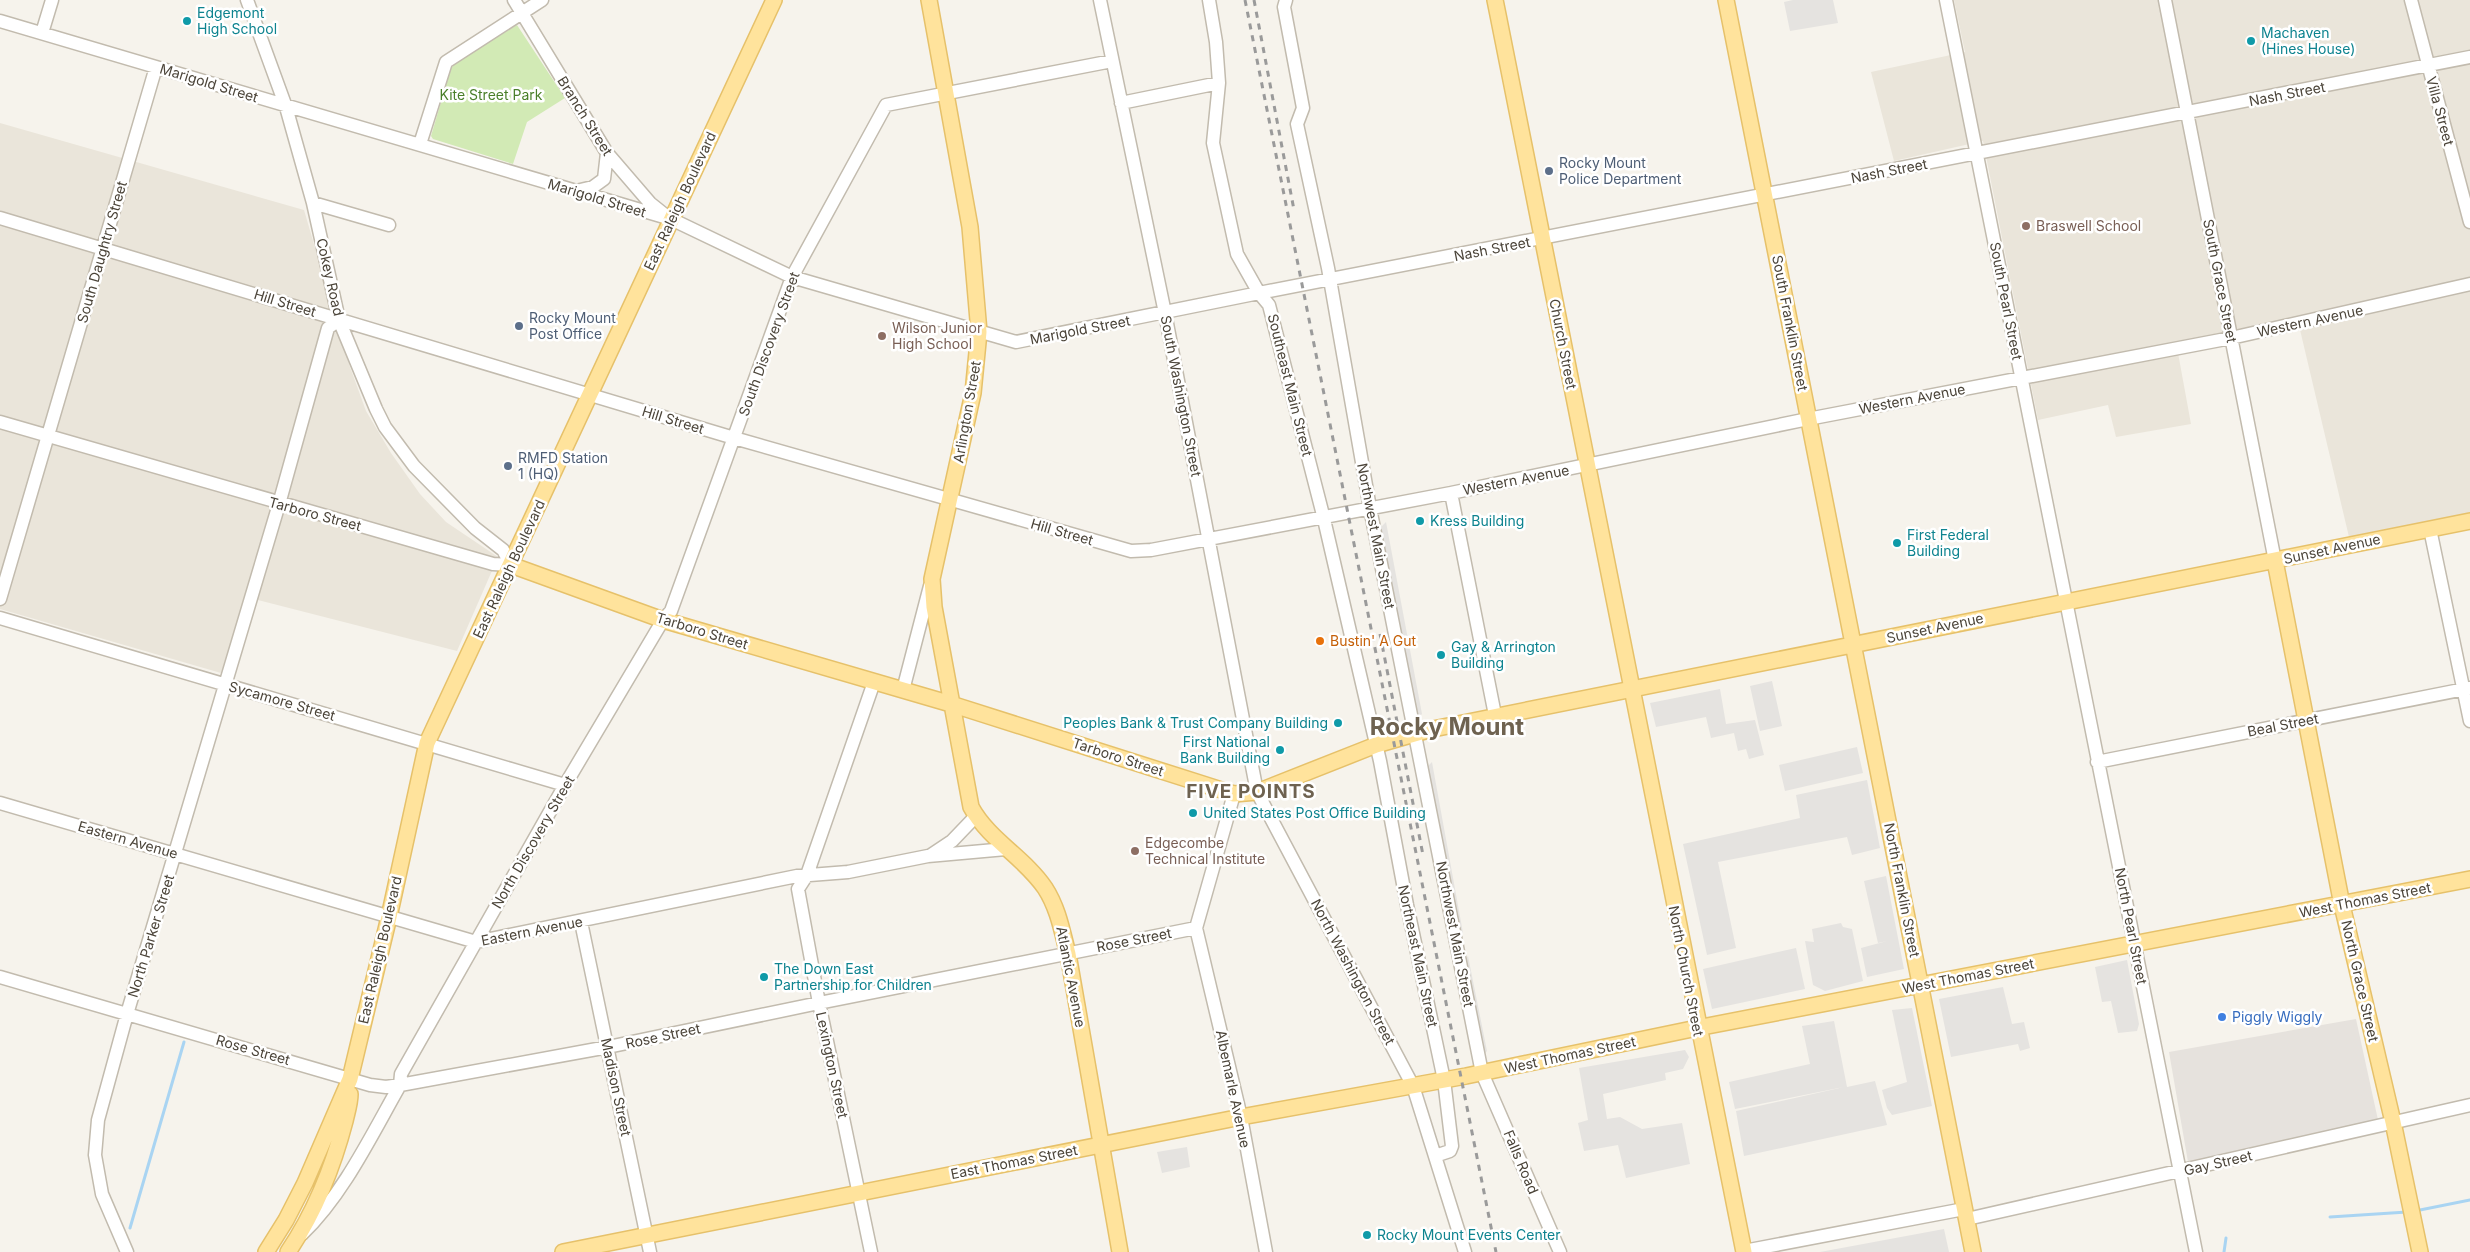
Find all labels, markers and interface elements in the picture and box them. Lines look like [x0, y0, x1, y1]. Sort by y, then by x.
place label: Edgemont High School [197, 4, 277, 37]
marker: Edgemont High School [181, 15, 193, 27]
place label: Machaven (Hines House) [2261, 24, 2355, 57]
marker: Machaven (Hines House) [2245, 35, 2257, 47]
street label: Marigold Street [158, 60, 261, 106]
street label: Branch Street [554, 73, 617, 159]
street label: Villa Street [2423, 74, 2458, 148]
street label: Nash Street [2247, 78, 2327, 109]
park label: Kite Street Park [440, 86, 543, 103]
street label: East Raleigh Boulevard [640, 129, 719, 273]
place label: Rocky Mount Police Department [1559, 154, 1682, 187]
street label: Nash Street [1849, 155, 1929, 186]
marker: Rocky Mount Police Department [1543, 165, 1555, 177]
street label: Marigold Street [546, 175, 649, 221]
street label: South Daughtry Street [73, 178, 130, 325]
place label: Braswell School [2036, 217, 2141, 234]
street label: South Grace Street [2200, 218, 2241, 345]
marker: Braswell School [2020, 220, 2032, 232]
street label: Nash Street [1452, 233, 1532, 264]
street label: Cokey Road [313, 236, 348, 318]
street label: South Pearl Street [1987, 240, 2026, 362]
street label: South Franklin Street [1769, 254, 1812, 393]
street label: South Discovery Street [735, 269, 803, 418]
street label: Hill Street [252, 285, 319, 320]
street label: Church Street [1546, 297, 1581, 391]
street label: Western Avenue [2255, 301, 2365, 340]
place label: Rocky Mount Post Office [529, 309, 616, 342]
street label: Marigold Street [1028, 311, 1132, 348]
street label: Southeast Main Street [1265, 312, 1317, 458]
street label: South Washington Street [1158, 314, 1206, 478]
place label: Wilson Junior High School [892, 319, 982, 352]
marker: Rocky Mount Post Office [513, 320, 525, 332]
marker: Wilson Junior High School [876, 330, 888, 342]
street label: Arlington Street [949, 359, 984, 464]
street label: Western Avenue [1857, 380, 1967, 417]
street label: Hill Street [640, 402, 707, 437]
place label: RMFD Station 1 (HQ) [518, 449, 608, 482]
marker: RMFD Station 1 (HQ) [502, 460, 514, 472]
street label: Western Avenue [1461, 461, 1571, 498]
street label: Northwest Main Street [1354, 462, 1399, 611]
street label: Tarboro Street [267, 493, 364, 534]
street label: East Raleigh Boulevard [469, 497, 548, 641]
place label: Kress Building [1430, 512, 1524, 529]
street label: Hill Street [1029, 515, 1096, 549]
marker: Kress Building [1414, 515, 1426, 527]
place label: First Federal Building [1907, 526, 1989, 559]
street label: Sunset Avenue [2282, 530, 2382, 567]
marker: First Federal Building [1891, 537, 1903, 549]
street label: Tarboro Street [654, 608, 751, 653]
street label: Sunset Avenue [1885, 609, 1985, 646]
place label: Bustin' A Gut [1330, 632, 1417, 649]
marker: Bustin' A Gut [1314, 635, 1326, 647]
place label: Gay & Arrington Building [1451, 638, 1556, 671]
marker: Gay & Arrington Building [1435, 649, 1447, 661]
street label: Sycamore Street [227, 677, 338, 724]
street label: Beal Street [2246, 709, 2320, 740]
district label: Rocky Mount [1370, 712, 1524, 741]
place label: Peoples Bank & Trust Company Building [1063, 714, 1328, 731]
marker: Peoples Bank & Trust Company Building [1332, 717, 1344, 729]
place label: First National Bank Building [1180, 733, 1270, 766]
street label: Tarboro Street [1070, 734, 1166, 779]
marker: First National Bank Building [1274, 744, 1286, 756]
street label: North Discovery Street [488, 772, 578, 911]
district label: FIVE POINTS [1186, 780, 1316, 803]
place label: United States Post Office Building [1203, 804, 1426, 821]
marker: United States Post Office Building [1187, 807, 1199, 819]
street label: Eastern Avenue [76, 817, 180, 862]
street label: North Franklin Street [1881, 821, 1924, 959]
place label: Edgecombe Technical Institute [1145, 834, 1265, 867]
marker: Edgecombe Technical Institute [1129, 845, 1141, 857]
street label: Northwest Main Street [1433, 860, 1478, 1009]
street label: North Pearl Street [2112, 866, 2151, 986]
street label: North Parker Street [124, 872, 177, 999]
street label: East Raleigh Boulevard [354, 874, 405, 1025]
street label: West Thomas Street [2298, 878, 2433, 921]
street label: Northeast Main Street [1395, 883, 1442, 1029]
street label: North Washington Street [1308, 896, 1399, 1048]
street label: North Church Street [1665, 904, 1708, 1038]
street label: Eastern Avenue [480, 912, 584, 949]
street label: North Grace Street [2338, 918, 2383, 1044]
street label: Rose Street [1095, 924, 1173, 955]
street label: Atlantic Avenue [1053, 925, 1090, 1029]
street label: West Thomas Street [1901, 954, 2036, 997]
place label: The Down East Partnership for Children [774, 960, 932, 993]
marker: The Down East Partnership for Children [758, 971, 770, 983]
place label: Piggly Wiggly [2232, 1008, 2323, 1025]
street label: Lexington Street [813, 1010, 852, 1120]
marker: Piggly Wiggly [2216, 1011, 2228, 1023]
street label: Rose Street [624, 1019, 702, 1052]
street label: Albemarle Avenue [1213, 1028, 1254, 1149]
street label: Rose Street [214, 1031, 293, 1068]
street label: West Thomas Street [1503, 1032, 1638, 1077]
street label: Madison Street [598, 1036, 635, 1138]
street label: Falls Road [1500, 1127, 1543, 1196]
street label: East Thomas Street [949, 1141, 1079, 1182]
street label: Gay Street [2182, 1146, 2254, 1179]
place label: Rocky Mount Events Center [1377, 1226, 1561, 1243]
marker: Rocky Mount Events Center [1361, 1229, 1373, 1241]

